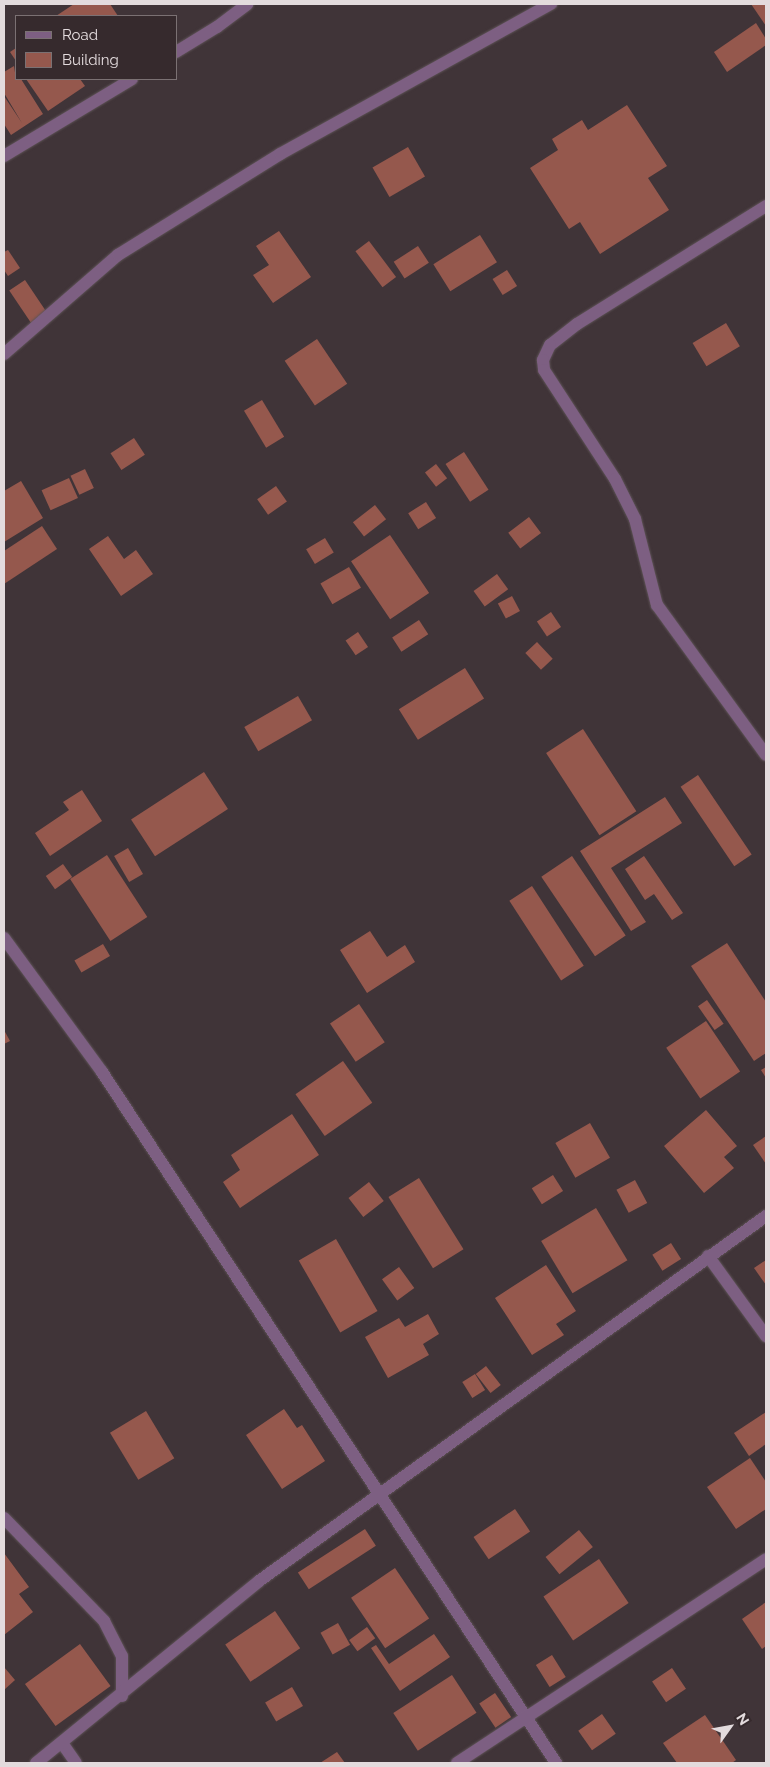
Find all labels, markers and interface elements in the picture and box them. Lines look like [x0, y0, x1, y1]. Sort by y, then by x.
legend [15, 15, 178, 80]
text: Road [62, 26, 98, 44]
text: Building [62, 51, 119, 69]
north arrow [705, 1702, 755, 1752]
text: N [733, 1710, 752, 1728]

